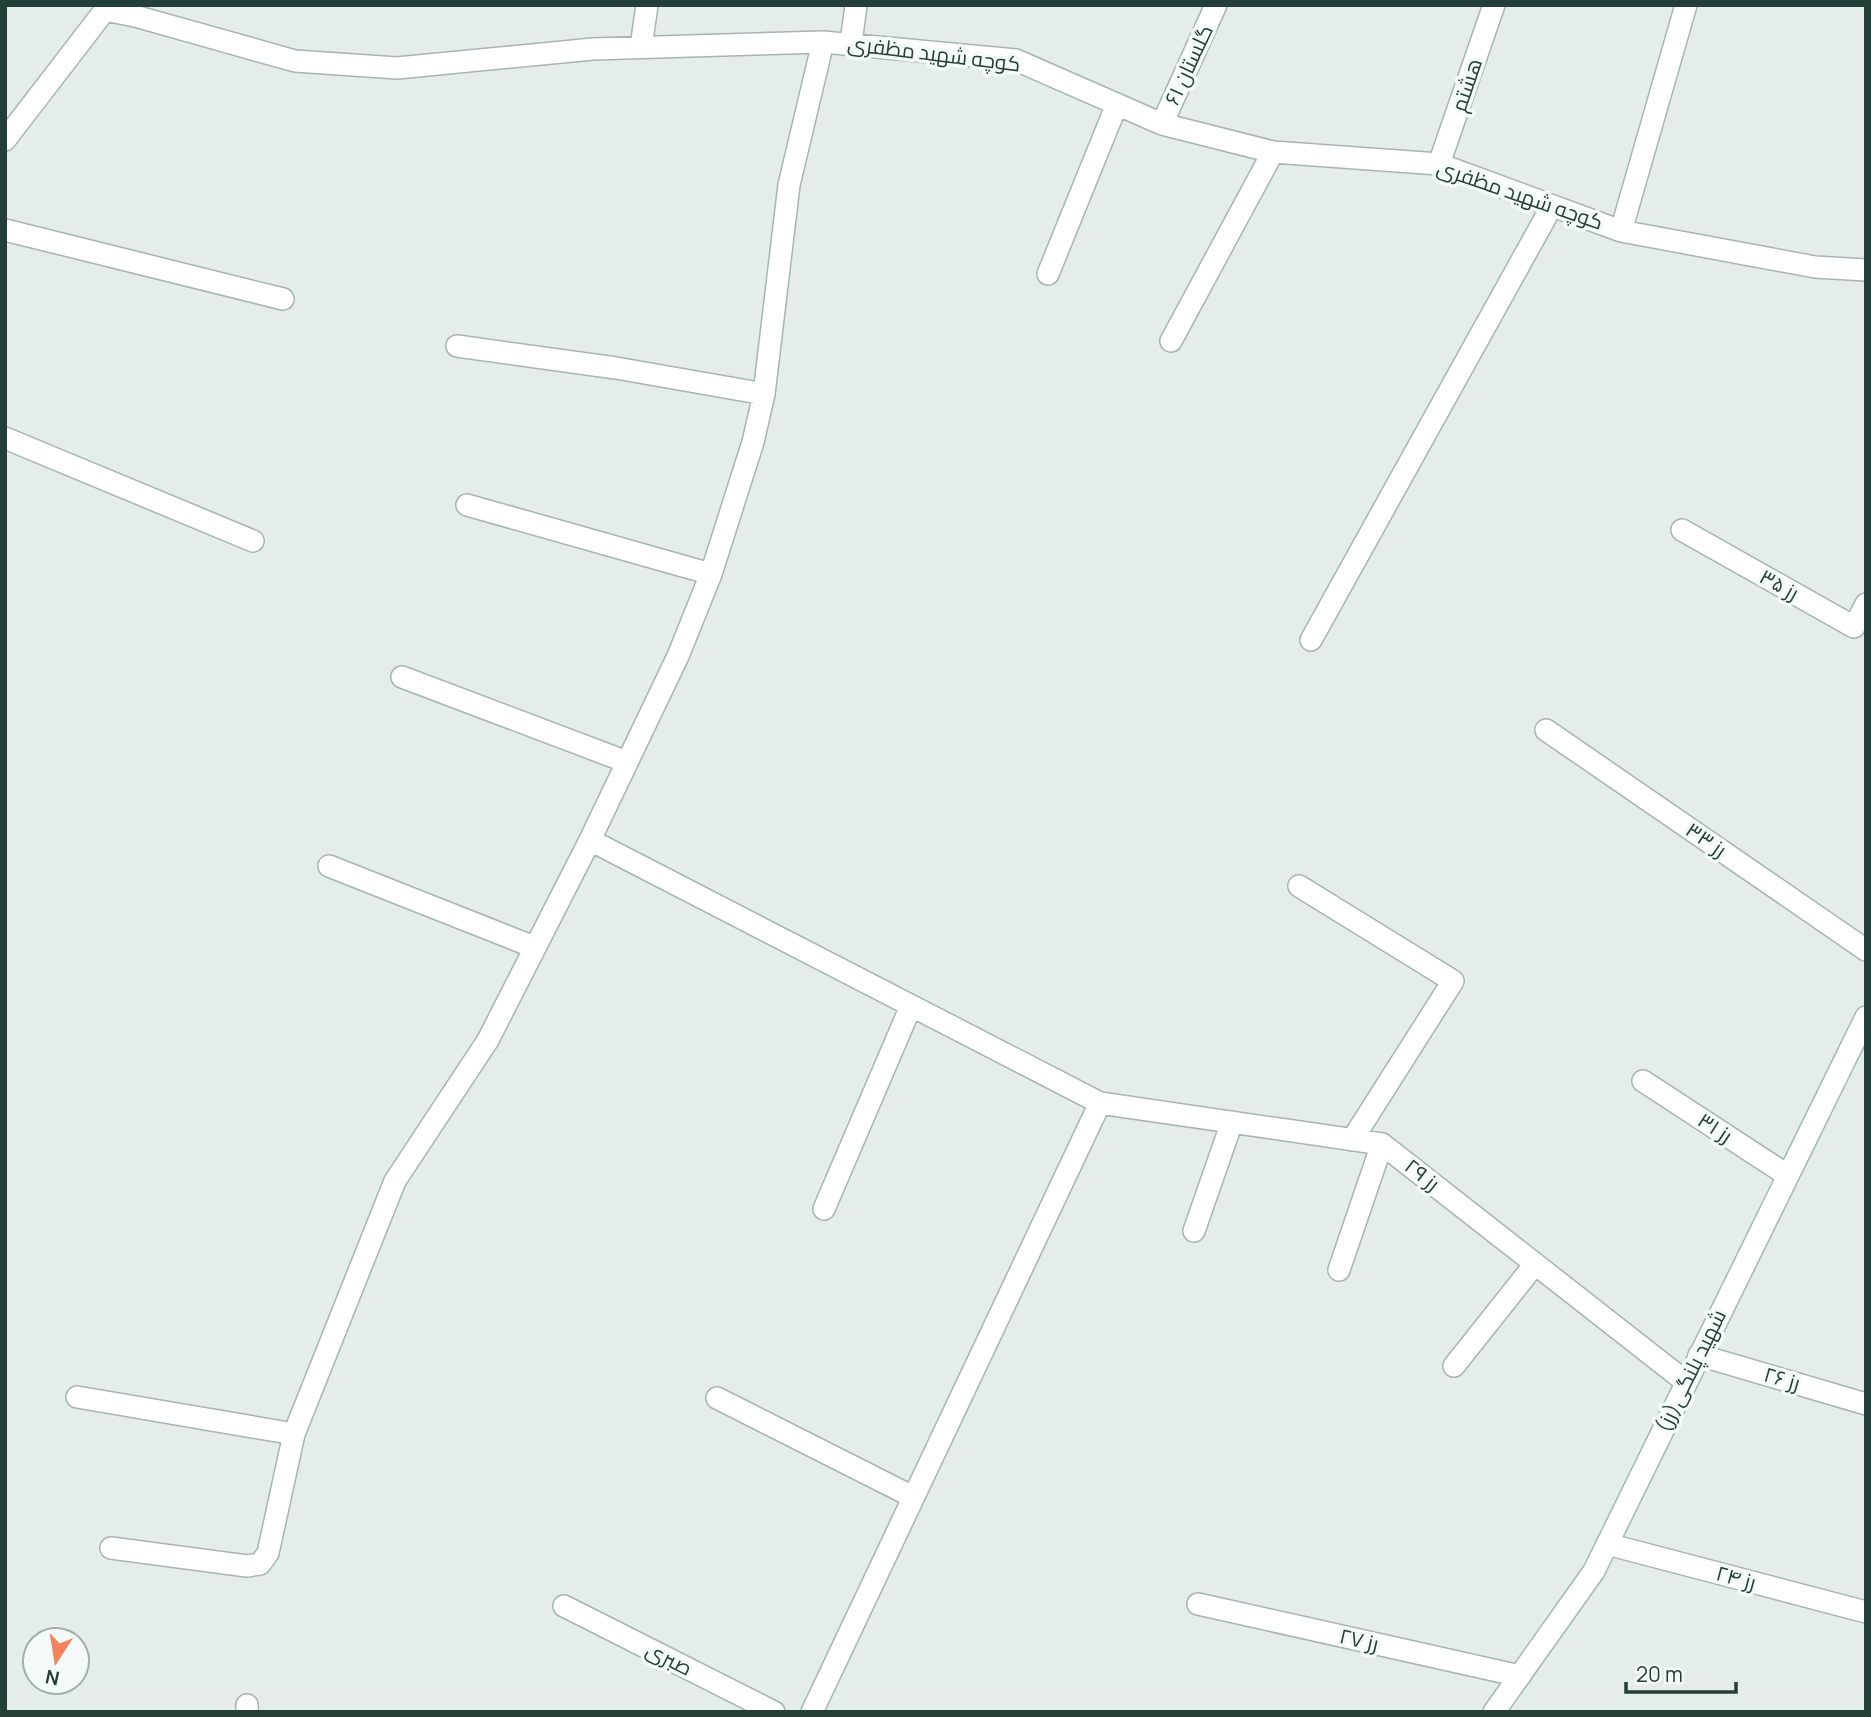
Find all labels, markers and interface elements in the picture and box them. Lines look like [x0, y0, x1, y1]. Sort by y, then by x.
street label: گلستان ۶۱ [1157, 20, 1219, 109]
street label: کوچه شهید مظفری [846, 29, 1022, 78]
street label: هشتم [1444, 54, 1489, 115]
street label: کوچه شهید مظفری [1433, 153, 1607, 237]
street label: رز ۳۵ [1755, 562, 1804, 606]
street label: رز ۳۳ [1681, 815, 1732, 863]
street label: رز ۳۱ [1693, 1106, 1738, 1149]
street label: رز ۲۹ [1399, 1152, 1446, 1197]
street label: شهید پلنگی(رز) [1648, 1304, 1733, 1437]
street label: رز ۲۶ [1761, 1360, 1804, 1397]
street label: رز ۲۴ [1713, 1558, 1759, 1596]
street label: رز ۲۷ [1337, 1621, 1382, 1657]
north arrow [21, 1626, 91, 1696]
street label: صبری [641, 1635, 697, 1682]
scale bar [1626, 1650, 1736, 1694]
text: 20 m [1636, 1660, 1683, 1688]
text: N [43, 1663, 62, 1692]

